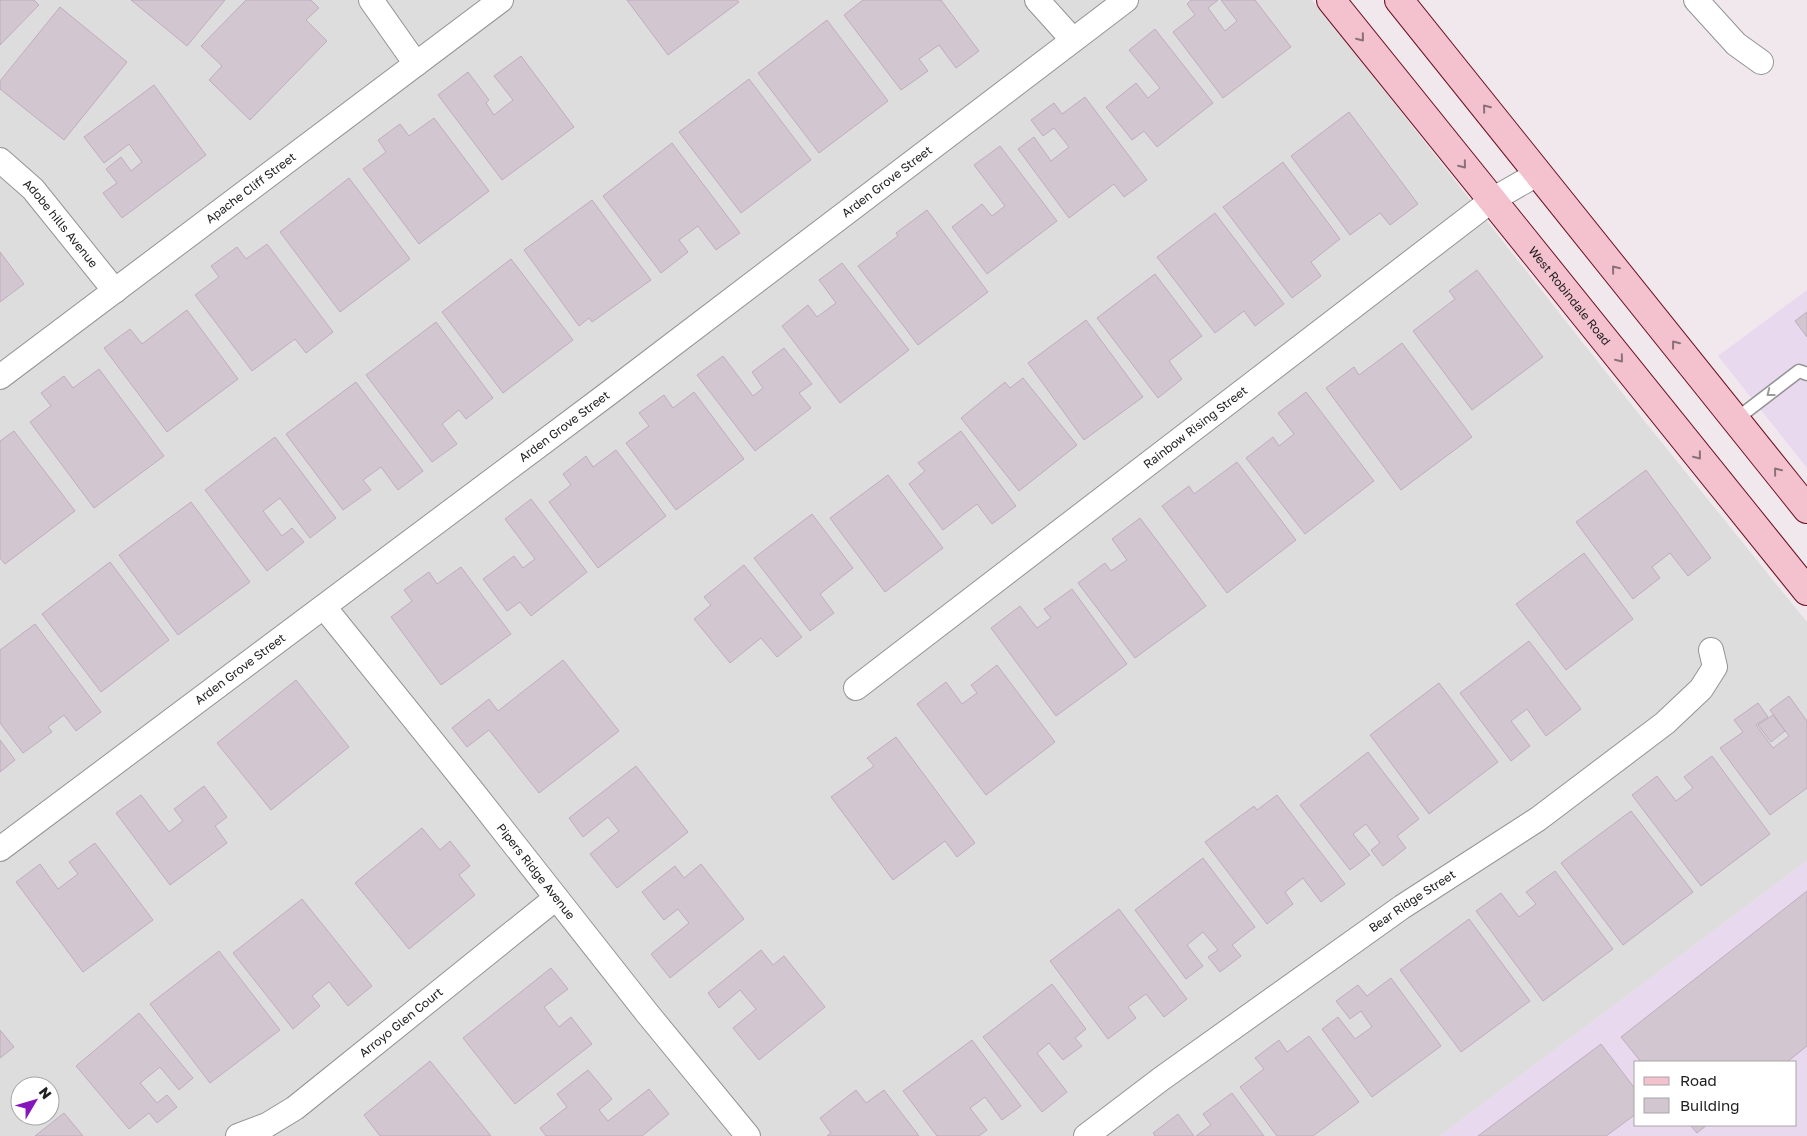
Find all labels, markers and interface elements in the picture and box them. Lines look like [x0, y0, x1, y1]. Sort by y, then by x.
one-way arrow [1356, 32, 1364, 41]
one-way arrow [1484, 105, 1492, 114]
street label: Arden Grove Street [839, 142, 935, 220]
street label: Apache Cliff Street [203, 149, 299, 227]
one-way arrow [1458, 159, 1466, 168]
street label: Adobe hills Avenue [20, 176, 101, 271]
street label: West Robindale Road [1525, 243, 1614, 348]
one-way arrow [1613, 266, 1621, 275]
one-way arrow [1673, 341, 1681, 350]
one-way arrow [1615, 354, 1624, 363]
street label: Rainbow Rising Street [1140, 382, 1250, 472]
street label: Arden Grove Street [516, 387, 612, 465]
one-way arrow [1767, 387, 1776, 395]
one-way arrow [1692, 450, 1700, 459]
one-way arrow [1774, 468, 1782, 477]
street label: Arden Grove Street [192, 630, 288, 708]
street label: Pipers Ridge Avenue [494, 820, 579, 922]
street label: Bear Ridge Street [1366, 866, 1458, 935]
street label: Arroyo Glen Court [356, 984, 446, 1060]
legend [1634, 1061, 1797, 1126]
text: Road [1680, 1071, 1717, 1089]
north arrow [10, 1076, 60, 1126]
text: N [36, 1083, 56, 1102]
text: Building [1680, 1096, 1740, 1114]

